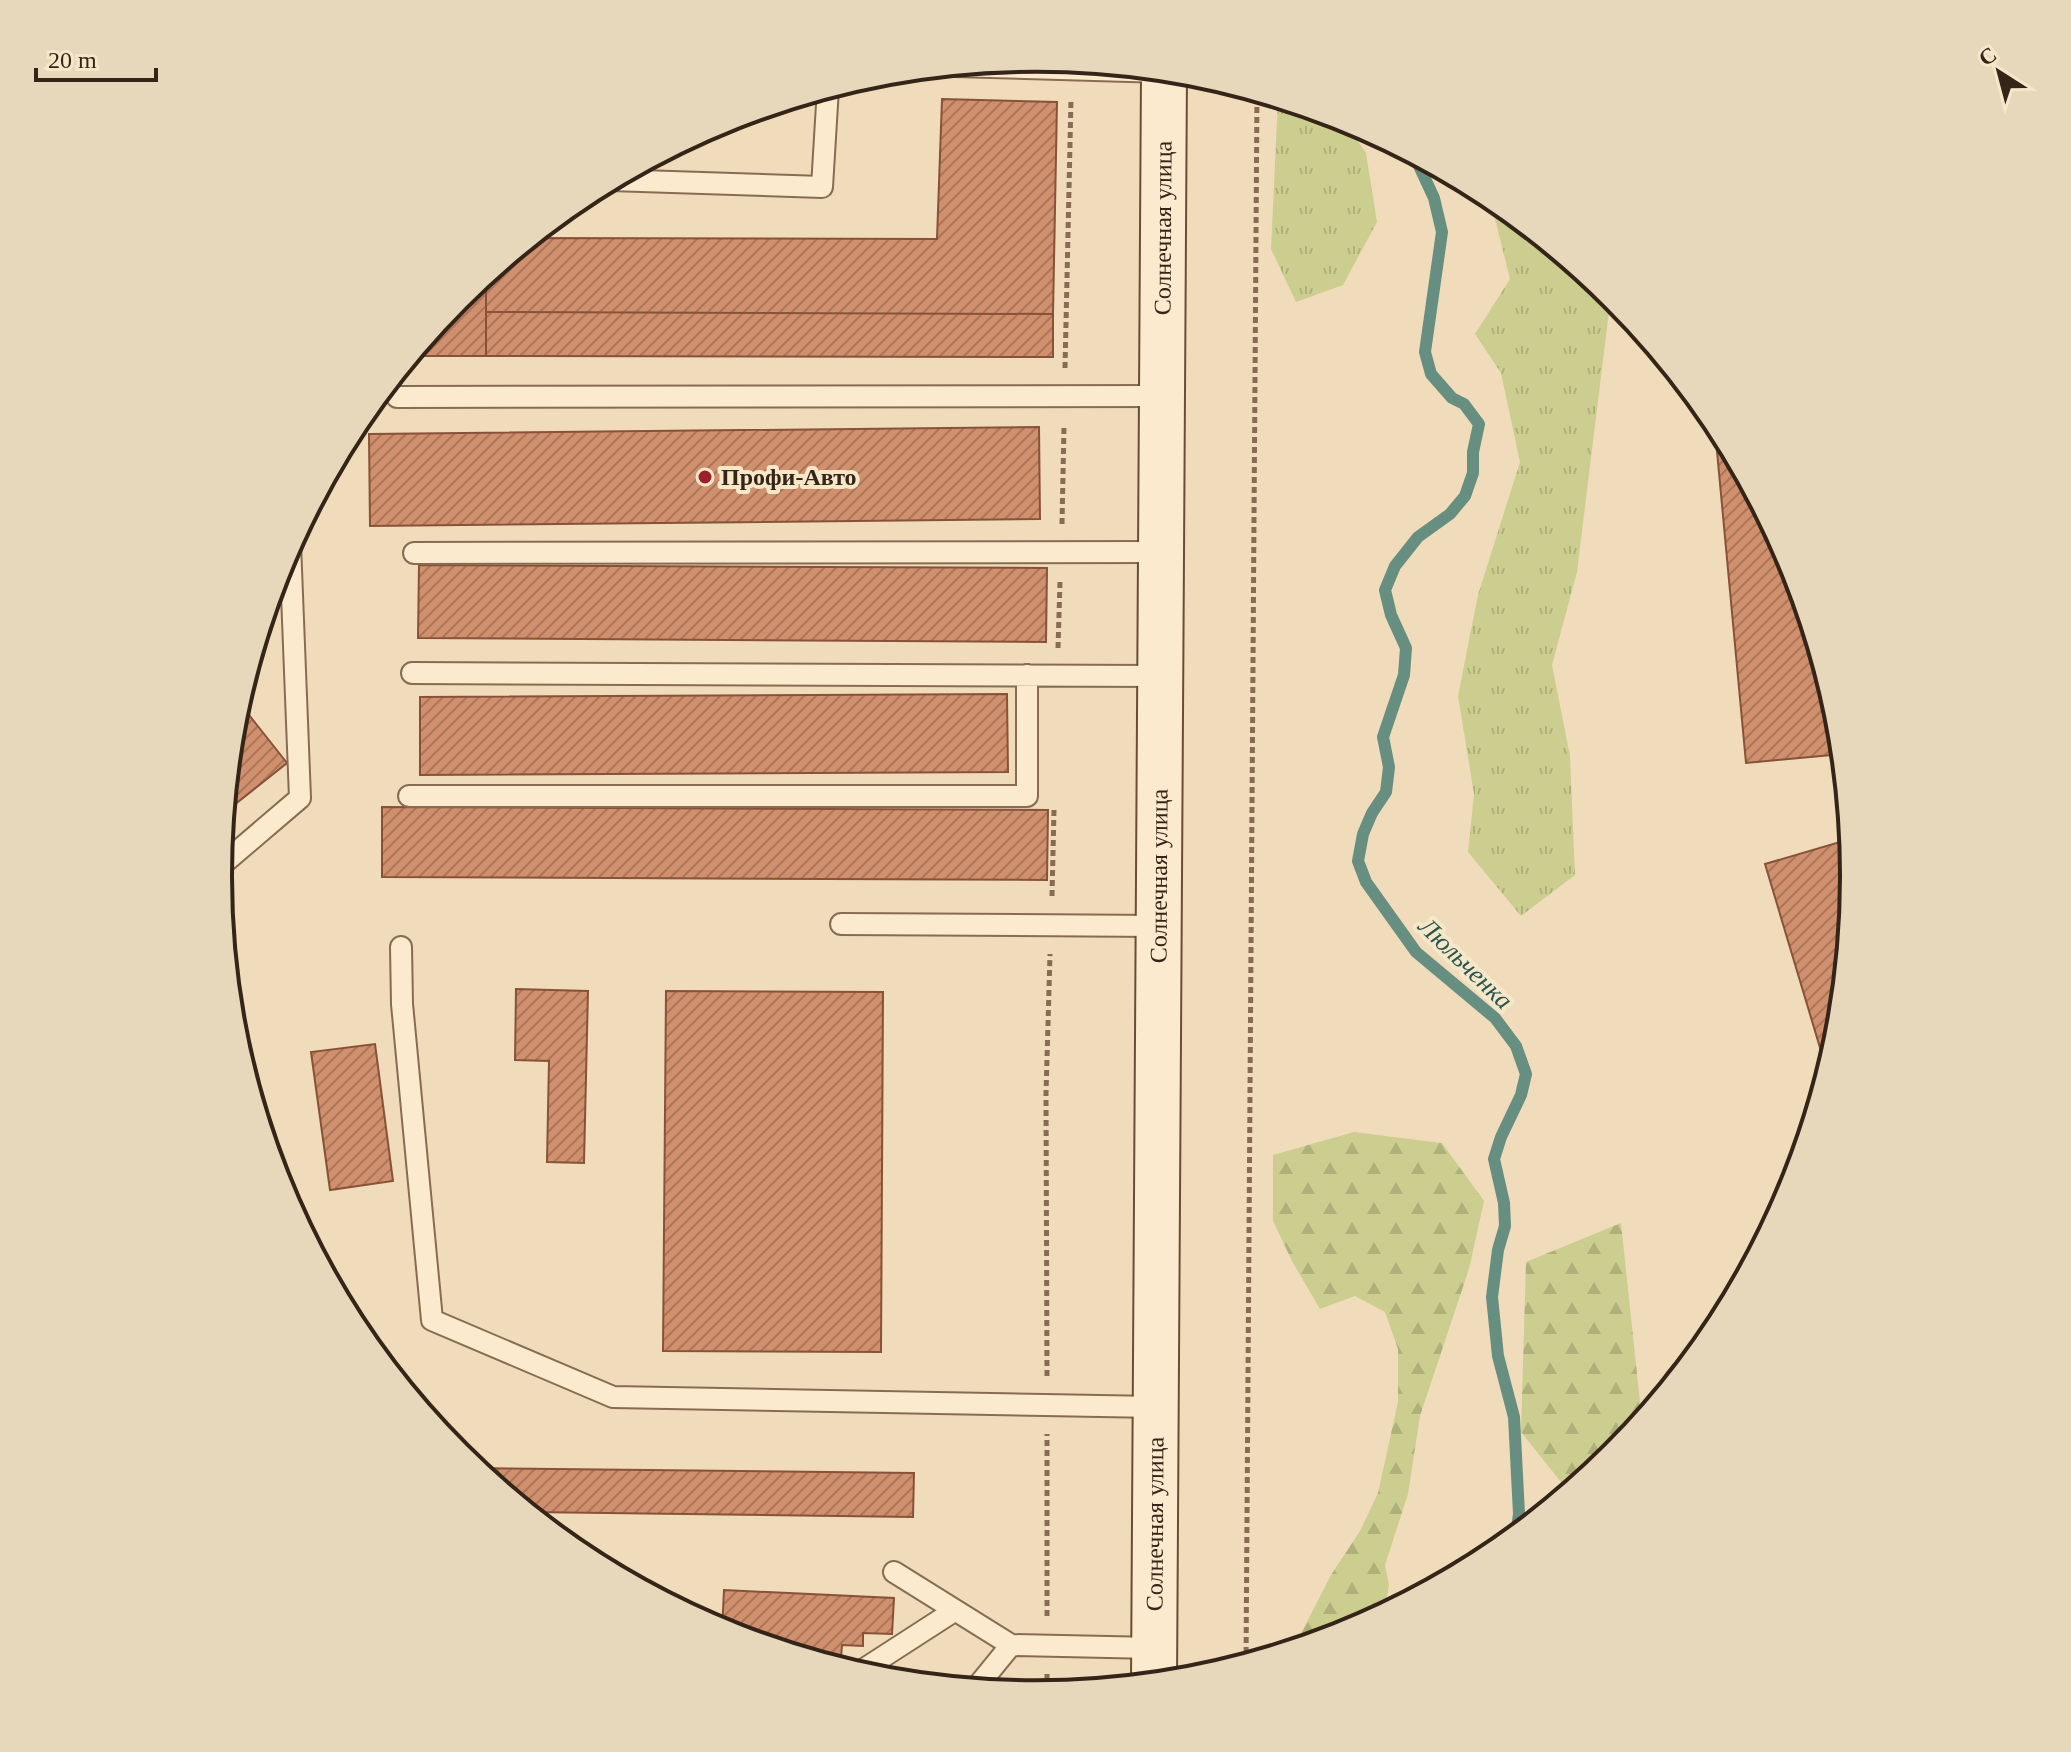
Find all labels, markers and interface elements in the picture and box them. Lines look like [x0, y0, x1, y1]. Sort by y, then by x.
scale bar [36, 32, 156, 82]
north arrow [1959, 32, 2039, 112]
text: С [1974, 41, 2001, 71]
text: 20 m [48, 47, 97, 73]
street label: Солнечная улица [1149, 140, 1177, 315]
place label: Профи-Авто [721, 464, 857, 490]
marker: Профи-Авто [696, 468, 714, 486]
street label: Солнечная улица [1145, 788, 1173, 963]
water label: Люльченка [1412, 911, 1518, 1015]
street label: Солнечная улица [1141, 1436, 1169, 1611]

